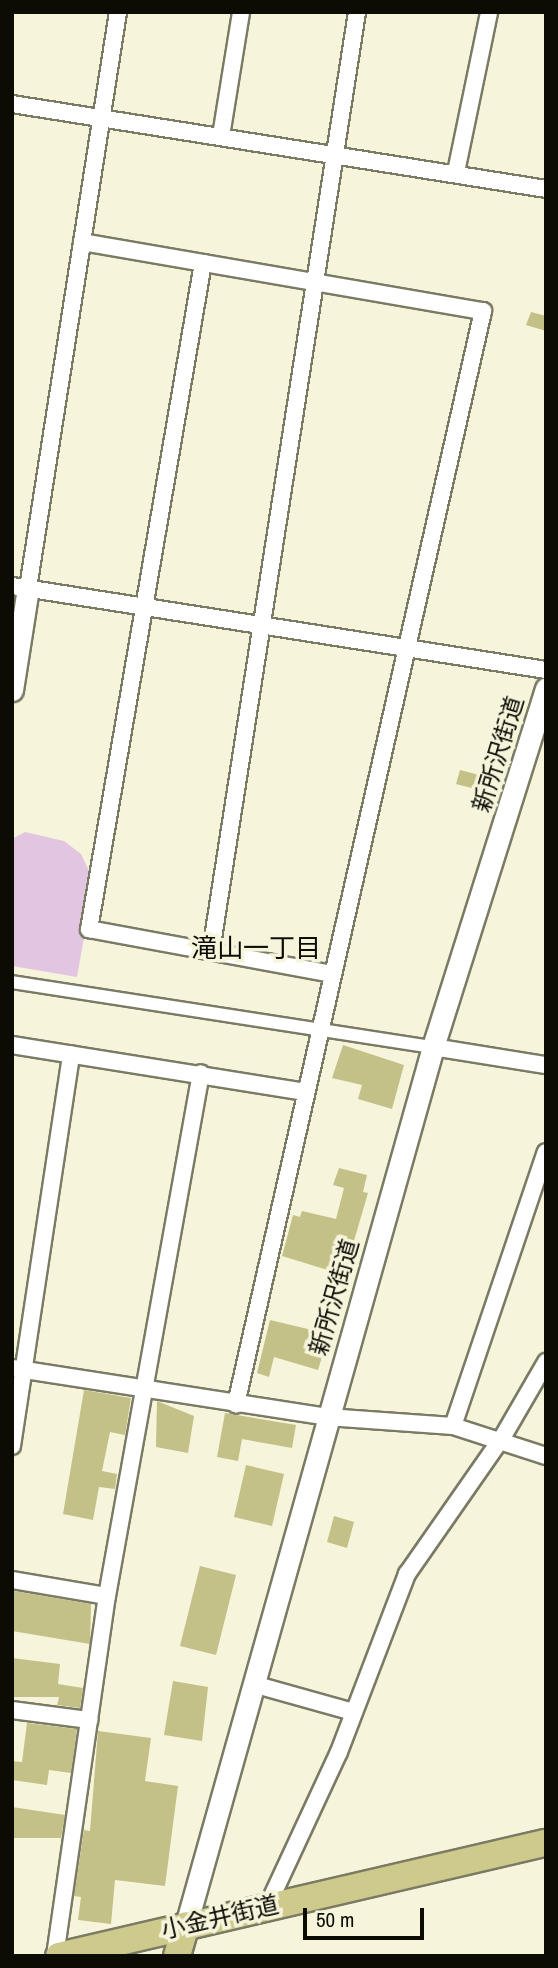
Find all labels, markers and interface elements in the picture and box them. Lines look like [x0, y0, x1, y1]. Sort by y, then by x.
street label: 新所沢街道 [467, 692, 529, 816]
district label: 滝山一丁目 [191, 932, 321, 964]
street label: 新所沢街道 [304, 1235, 364, 1359]
street label: 小金井街道 [158, 1889, 282, 1945]
scale bar [306, 1895, 427, 1939]
text: 50 m [316, 1905, 354, 1934]

